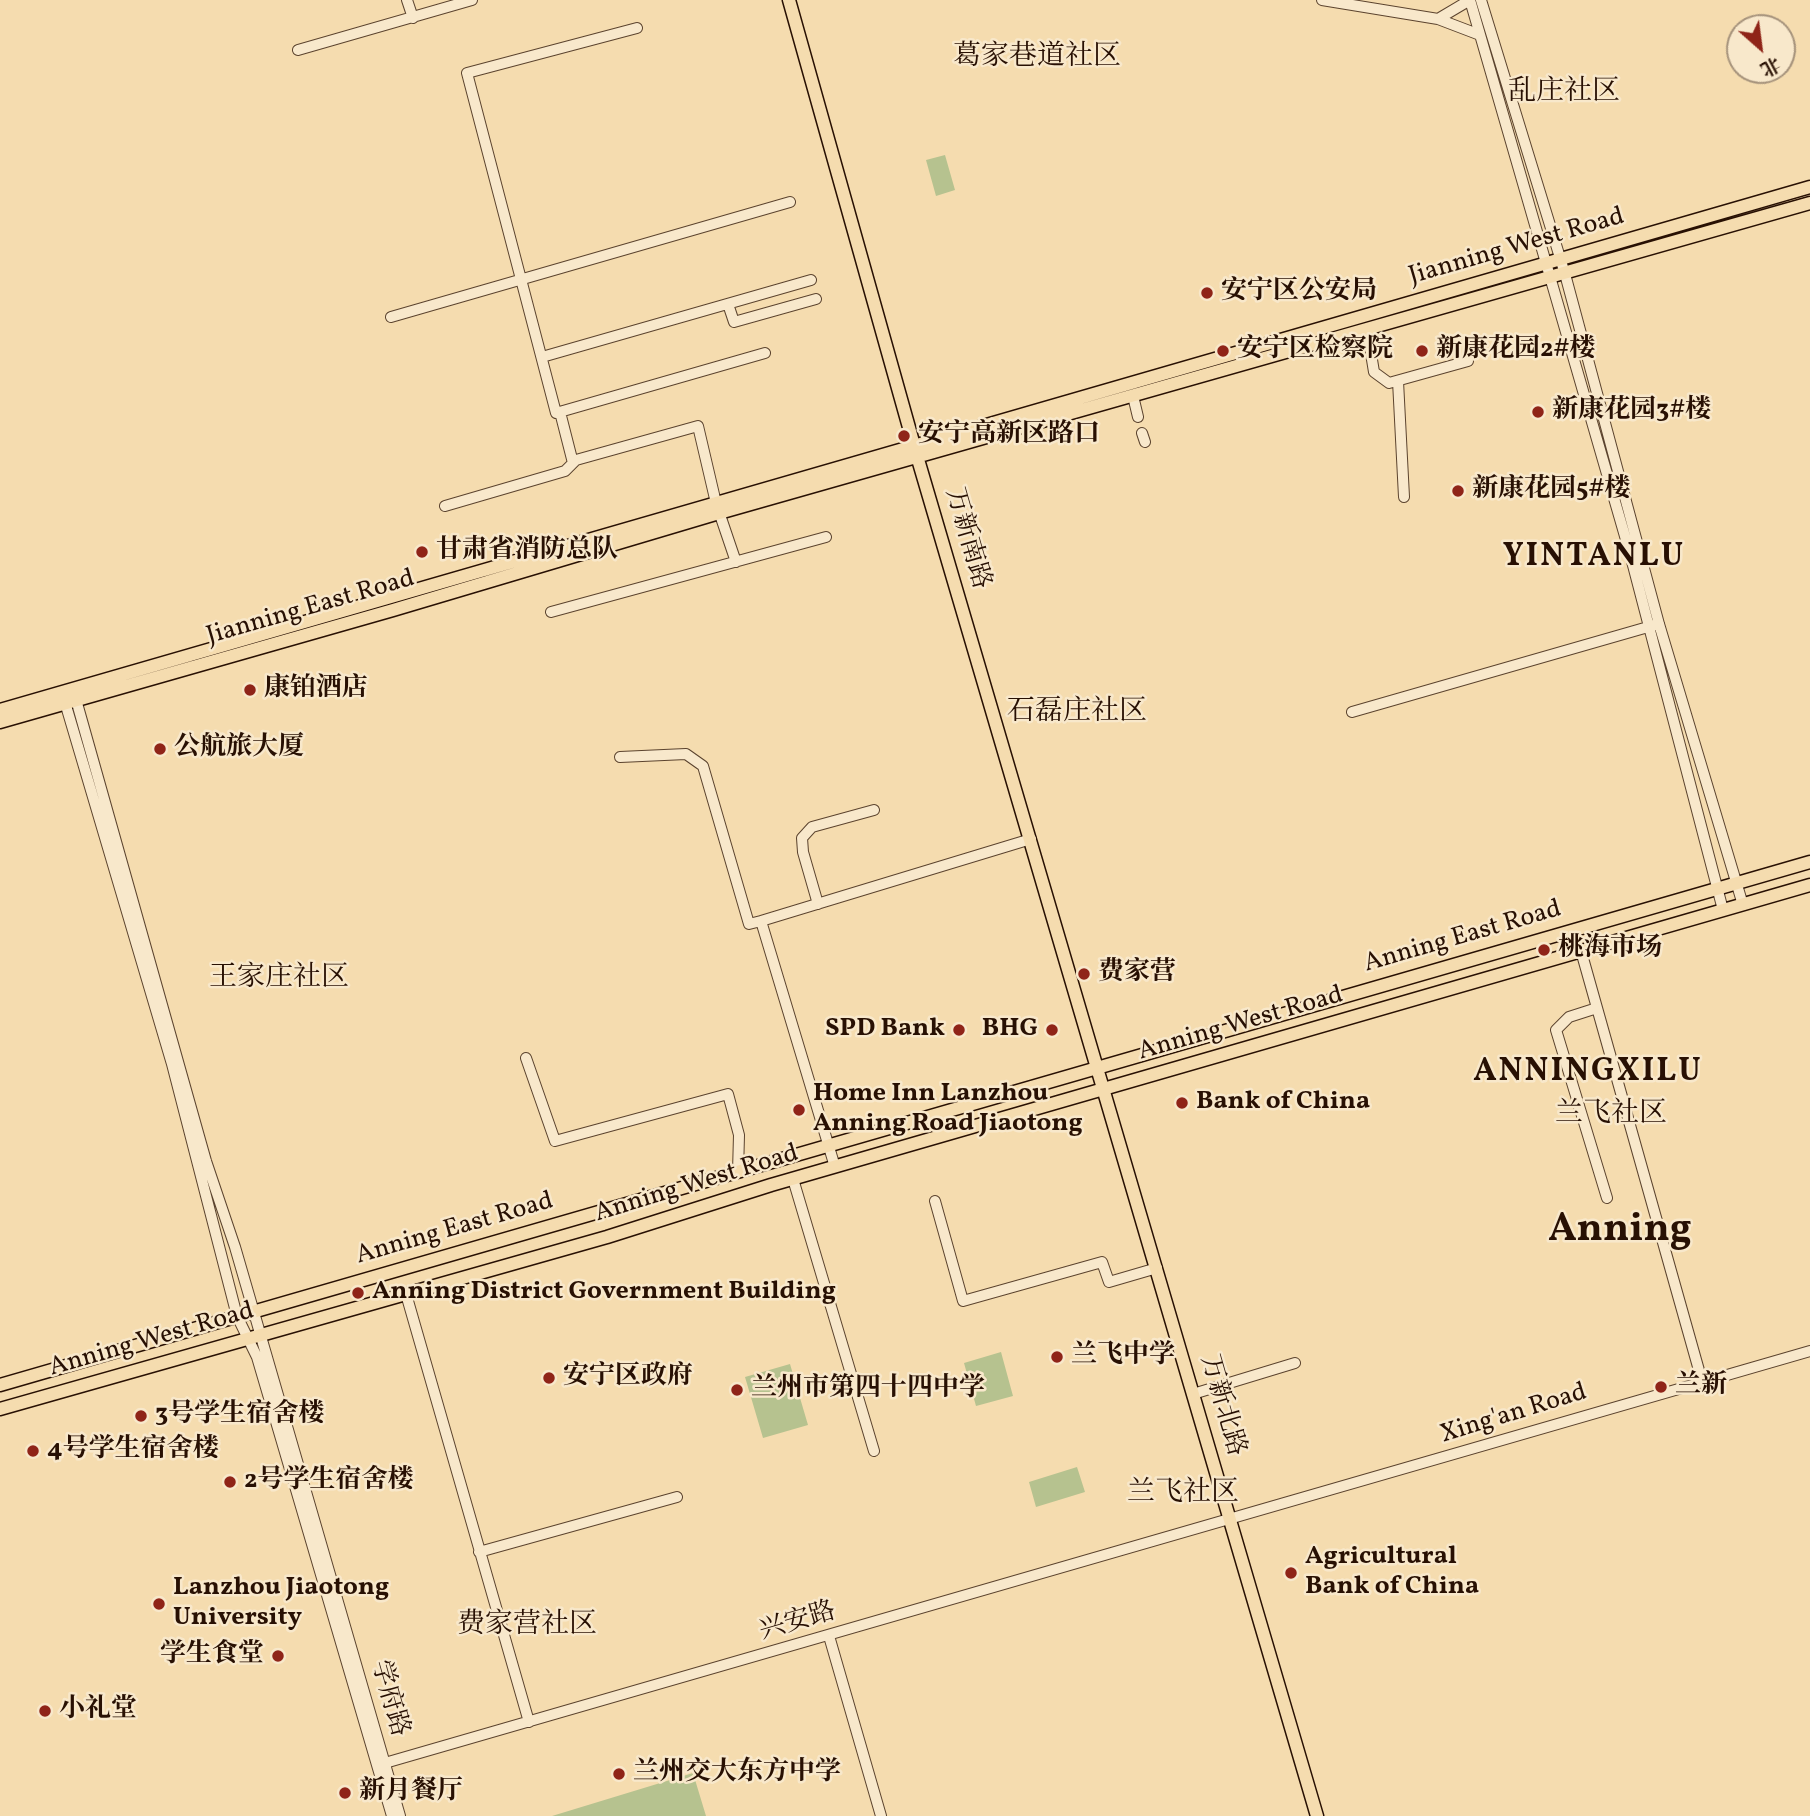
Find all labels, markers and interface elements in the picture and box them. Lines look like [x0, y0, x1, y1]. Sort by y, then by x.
north arrow [1726, 14, 1796, 84]
district label: 葛家巷道社区 [953, 42, 1121, 76]
text: 北 [1755, 50, 1784, 82]
district label: 乱庄社区 [1508, 77, 1620, 111]
street label: Jianning West Road [1406, 202, 1628, 294]
place label: 安宁区公安局 [1221, 277, 1377, 309]
marker: 安宁区公安局 [1199, 285, 1215, 301]
place label: 安宁区检察院 [1237, 335, 1393, 367]
place label: 新康花园2#楼 [1436, 335, 1595, 367]
marker: 安宁区检察院 [1215, 343, 1231, 359]
marker: 新康花园2#楼 [1414, 343, 1430, 359]
place label: 新康花园3#楼 [1552, 396, 1711, 428]
marker: 新康花园3#楼 [1530, 404, 1546, 420]
place label: 安宁高新区路口 [918, 420, 1100, 452]
marker: 安宁高新区路口 [896, 428, 912, 444]
place label: 新康花园5#楼 [1472, 475, 1630, 507]
marker: 新康花园5#楼 [1450, 483, 1466, 499]
street label: 万新南路 [937, 485, 995, 593]
place label: 甘肃省消防总队 [436, 536, 618, 568]
district label: YINTANLU [1504, 539, 1684, 579]
marker: 甘肃省消防总队 [414, 544, 430, 560]
street label: Jianning East Road [203, 564, 419, 654]
place label: 康铂酒店 [264, 674, 368, 706]
marker: 康铂酒店 [242, 682, 258, 698]
district label: 石磊庄社区 [1007, 697, 1147, 731]
place label: 公航旅大厦 [174, 733, 304, 765]
marker: 公航旅大厦 [152, 741, 168, 757]
street label: Anning East Road [1361, 895, 1565, 981]
place label: 桃海市场 [1558, 934, 1662, 966]
marker: 桃海市场 [1536, 942, 1552, 958]
place label: 费家营 [1098, 958, 1176, 990]
district label: 王家庄社区 [209, 963, 349, 997]
marker: 费家营 [1076, 966, 1092, 982]
street label: Anning West Road [1135, 981, 1347, 1069]
place label: SPD Bank [825, 1014, 945, 1046]
place label: BHG [982, 1014, 1038, 1046]
marker: SPD Bank [951, 1022, 967, 1038]
marker: BHG [1044, 1022, 1060, 1038]
district label: ANNINGXILU [1474, 1054, 1702, 1094]
place label: Home Inn Lanzhou Anning Road Jiaotong [813, 1079, 1083, 1140]
place label: Bank of China [1196, 1087, 1370, 1119]
marker: Bank of China [1174, 1095, 1190, 1111]
district label: 兰飞社区 [1555, 1099, 1667, 1133]
marker: Home Inn Lanzhou Anning Road Jiaotong [791, 1102, 807, 1118]
street label: Anning West Road [591, 1139, 803, 1231]
street label: Anning East Road [353, 1187, 557, 1273]
district label: Anning [1548, 1209, 1692, 1257]
place label: Anning District Government Building [372, 1277, 836, 1309]
marker: Anning District Government Building [350, 1285, 366, 1301]
street label: Anning West Road [46, 1297, 258, 1385]
place label: 兰飞中学 [1071, 1341, 1175, 1373]
marker: 兰飞中学 [1049, 1349, 1065, 1365]
street label: 万新北路 [1192, 1352, 1250, 1460]
place label: 安宁区政府 [563, 1362, 693, 1394]
marker: 安宁区政府 [541, 1370, 557, 1386]
place label: 兰新 [1675, 1371, 1727, 1403]
place label: 兰州市第四十四中学 [751, 1374, 985, 1406]
street label: Xing'an Road [1437, 1378, 1591, 1452]
marker: 兰新 [1653, 1379, 1669, 1395]
marker: 兰州市第四十四中学 [729, 1382, 745, 1398]
place label: 3号学生宿舍楼 [155, 1400, 324, 1432]
marker: 3号学生宿舍楼 [133, 1408, 149, 1424]
place label: 4号学生宿舍楼 [47, 1435, 219, 1467]
marker: 4号学生宿舍楼 [25, 1443, 41, 1459]
place label: 2号学生宿舍楼 [244, 1466, 414, 1498]
marker: 2号学生宿舍楼 [222, 1474, 238, 1490]
district label: 兰飞社区 [1127, 1478, 1239, 1512]
place label: Agricultural Bank of China [1305, 1542, 1479, 1604]
marker: Agricultural Bank of China [1283, 1565, 1299, 1581]
place label: Lanzhou Jiaotong University [173, 1573, 389, 1634]
marker: Lanzhou Jiaotong University [151, 1596, 167, 1612]
street label: 兴安路 [756, 1597, 840, 1649]
district label: 费家营社区 [457, 1610, 597, 1644]
place label: 学生食堂 [160, 1640, 264, 1672]
marker: 学生食堂 [270, 1648, 286, 1664]
street label: 学府路 [362, 1657, 414, 1741]
place label: 小礼堂 [59, 1695, 137, 1727]
marker: 小礼堂 [37, 1703, 53, 1719]
place label: 兰州交大东方中学 [633, 1758, 841, 1790]
marker: 兰州交大东方中学 [611, 1766, 627, 1782]
place label: 新月餐厅 [359, 1777, 463, 1809]
marker: 新月餐厅 [337, 1785, 353, 1801]

